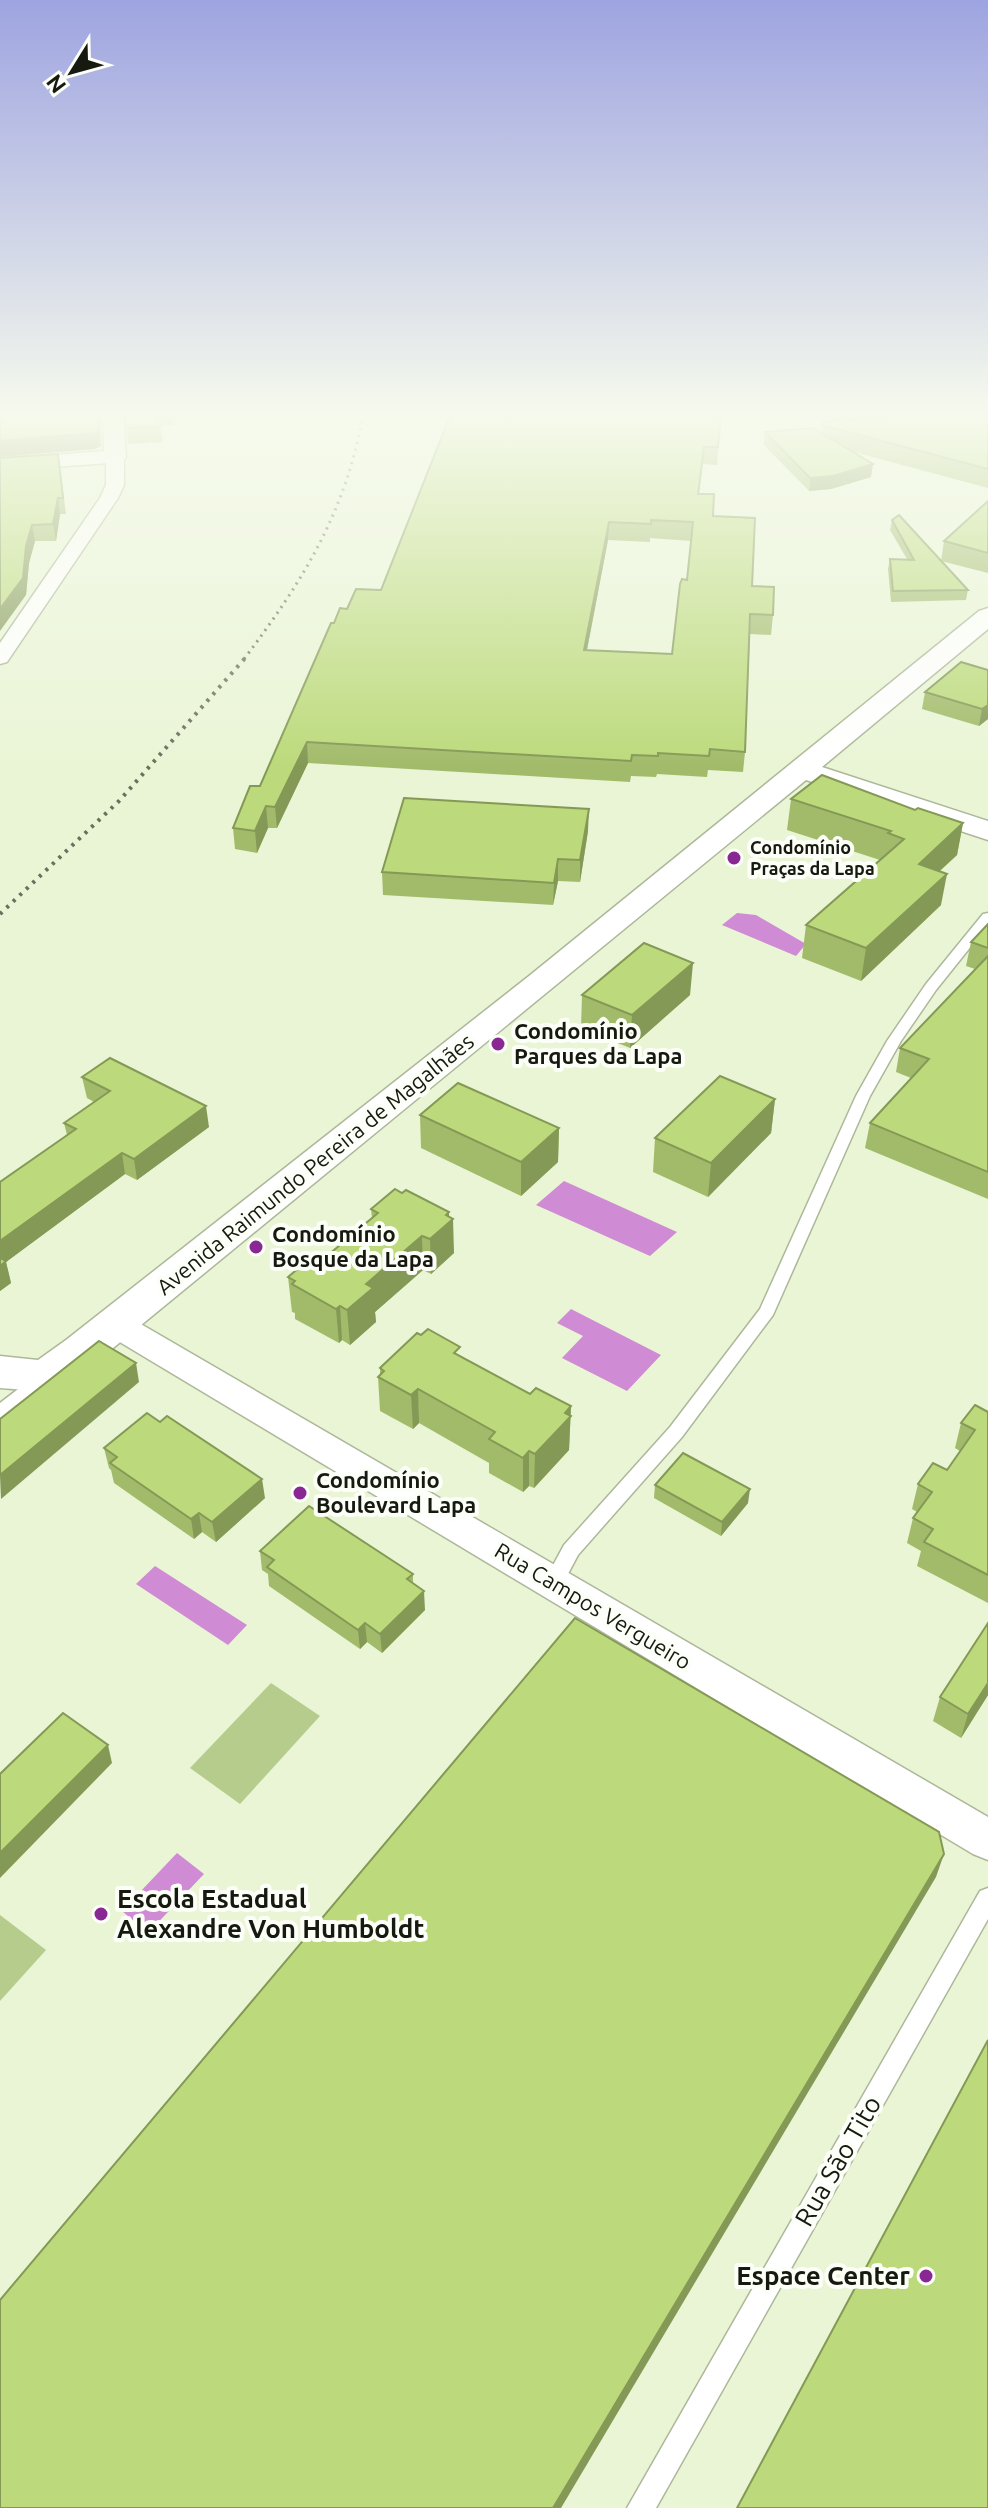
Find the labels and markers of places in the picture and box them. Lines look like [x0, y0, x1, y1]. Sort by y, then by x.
place label: Condomínio Praças da Lapa [750, 837, 875, 879]
marker: Condomínio Praças da Lapa [725, 849, 743, 867]
place label: Condomínio Parques da Lapa [514, 1018, 682, 1068]
marker: Condomínio Parques da Lapa [489, 1035, 507, 1053]
place label: Condomínio Bosque da Lapa [272, 1221, 434, 1271]
marker: Condomínio Bosque da Lapa [247, 1238, 265, 1256]
place label: Condomínio Boulevard Lapa [316, 1467, 476, 1517]
marker: Condomínio Boulevard Lapa [291, 1484, 309, 1502]
place label: Escola Estadual Alexandre Von Humboldt [117, 1884, 425, 1943]
marker: Escola Estadual Alexandre Von Humboldt [92, 1905, 110, 1923]
place label: Espace Center [736, 2261, 910, 2290]
marker: Espace Center [917, 2267, 935, 2285]

